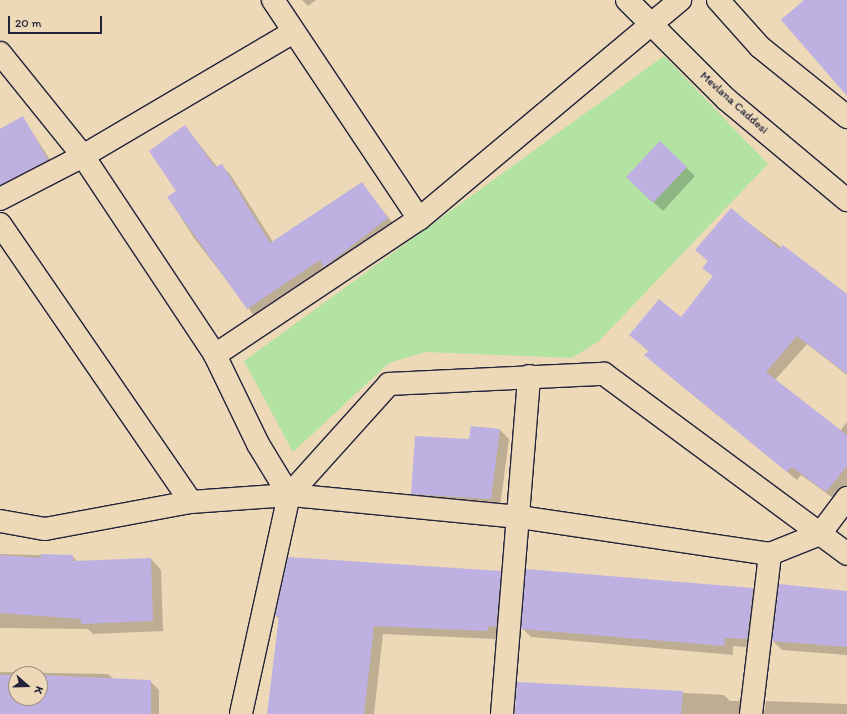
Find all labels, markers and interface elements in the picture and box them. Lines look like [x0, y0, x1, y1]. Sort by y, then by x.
scale bar [10, 8, 104, 34]
text: 20 m [15, 16, 42, 30]
street label: Mevlana Caddesi [697, 69, 771, 137]
north arrow [8, 666, 48, 706]
text: K [31, 684, 46, 695]

